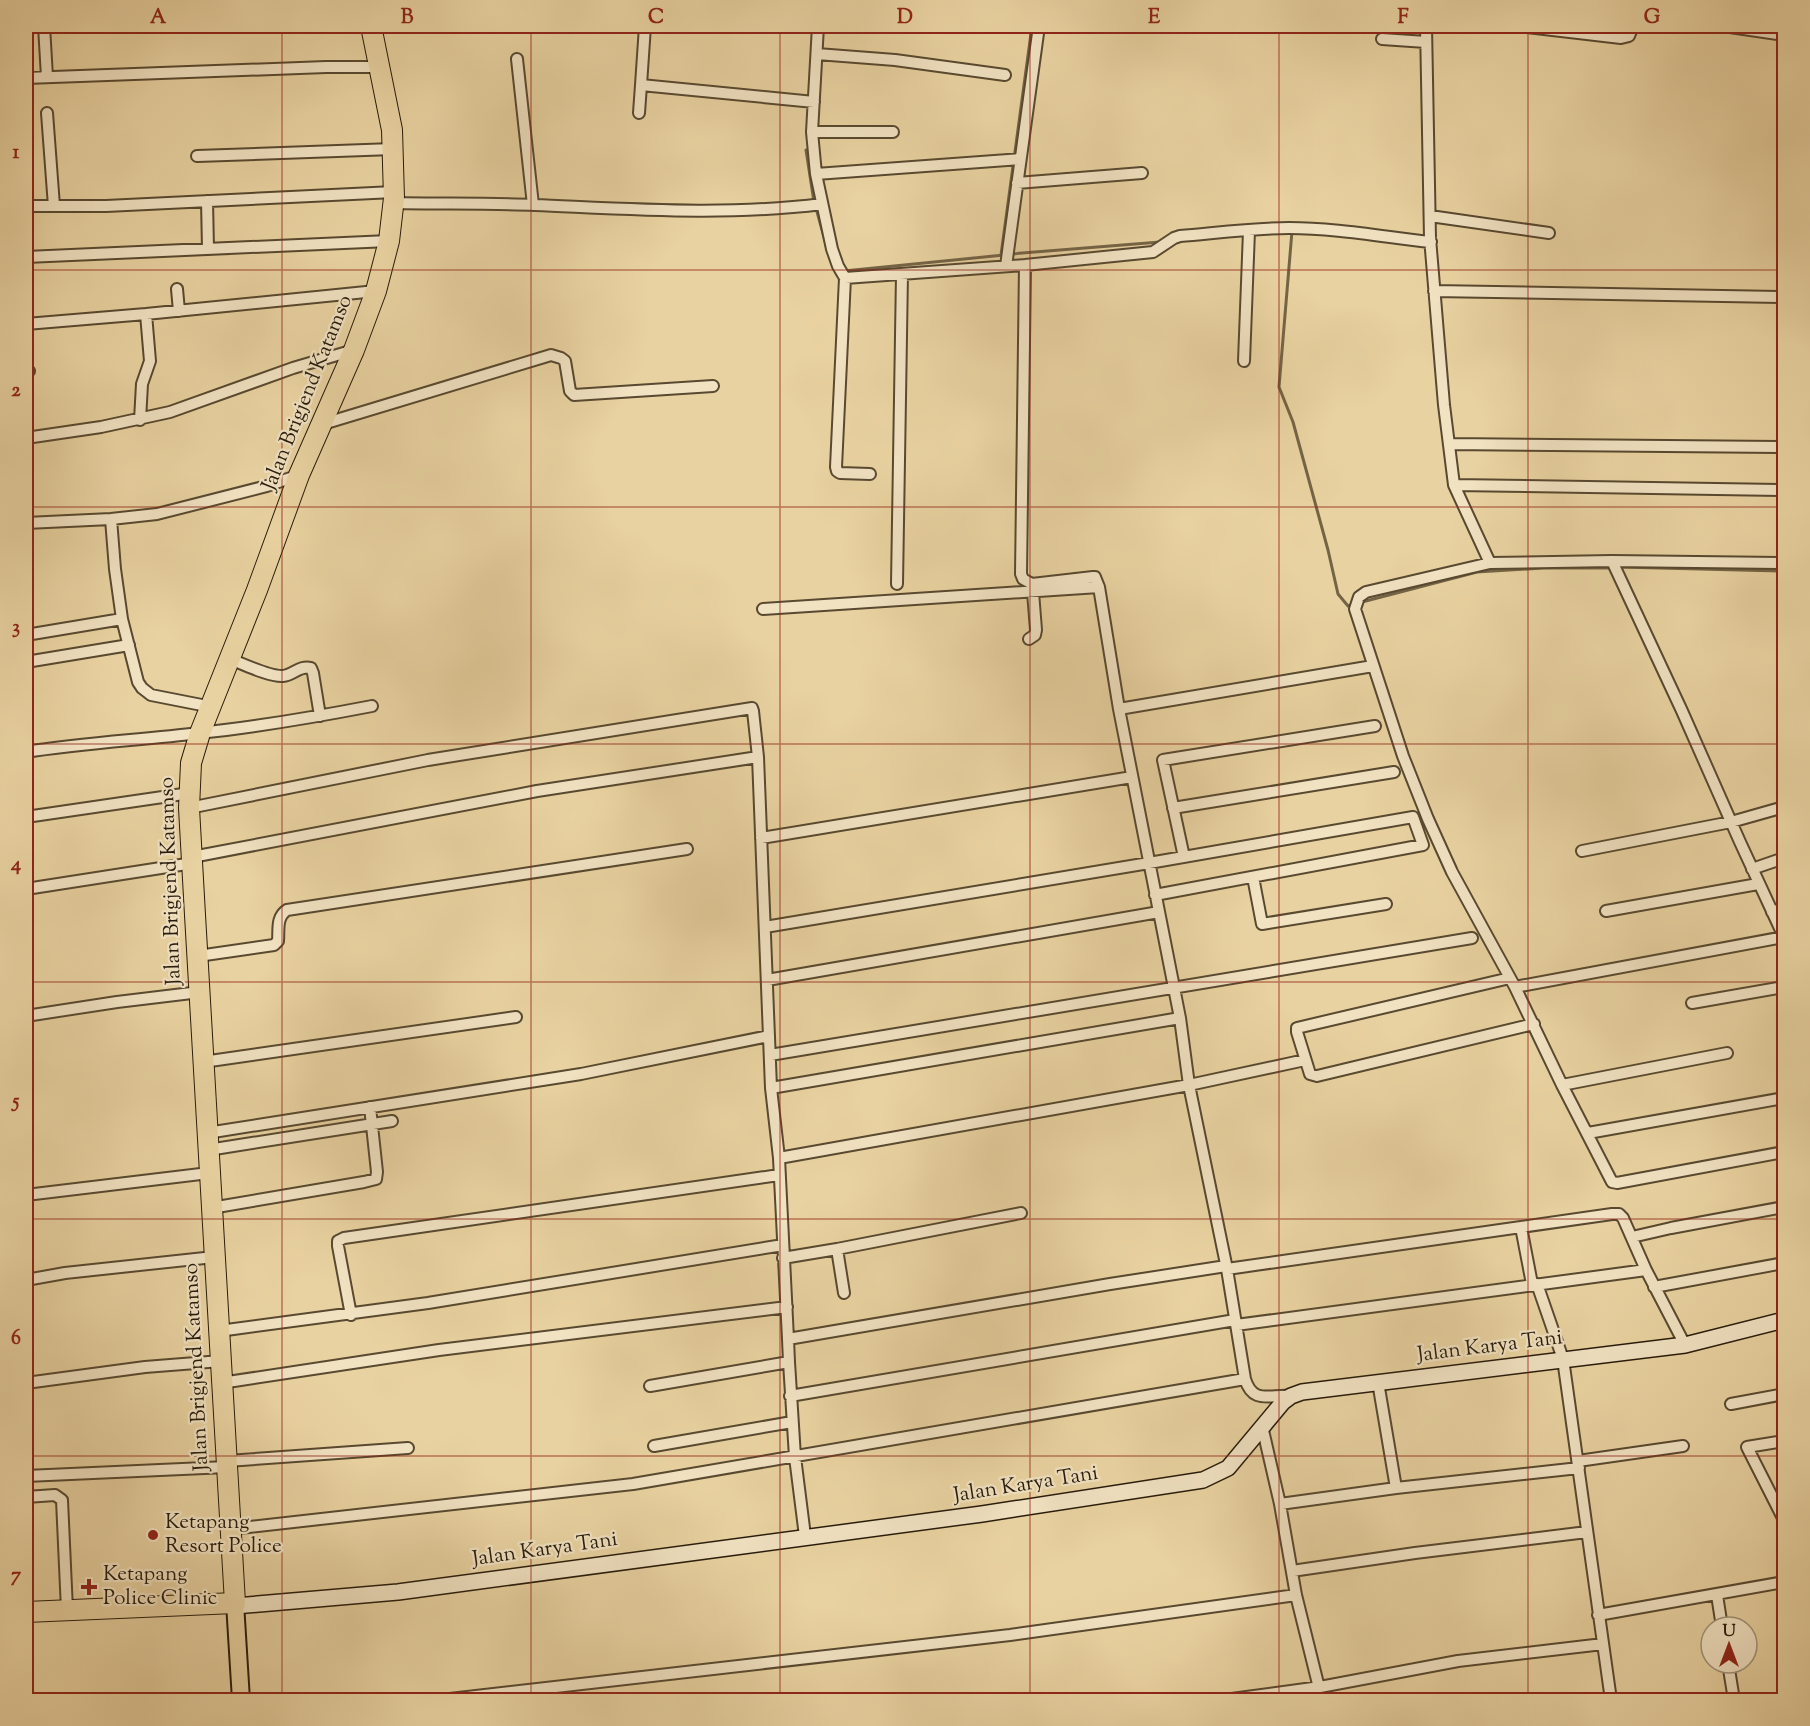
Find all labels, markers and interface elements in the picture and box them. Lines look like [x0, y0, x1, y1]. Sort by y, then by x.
text: A [150, 4, 167, 33]
text: B [401, 4, 414, 33]
text: C [648, 4, 664, 33]
text: D [897, 4, 913, 33]
text: E [1148, 4, 1161, 33]
text: F [1397, 4, 1409, 33]
text: G [1644, 4, 1661, 33]
text: 1 [13, 139, 20, 168]
street label: Jalan Brigjend Katamso [255, 291, 361, 496]
text: 2 [11, 377, 21, 406]
text: 3 [12, 614, 20, 643]
street label: Jalan Brigjend Katamso [152, 776, 190, 987]
text: 4 [10, 851, 21, 880]
text: 5 [11, 1088, 20, 1117]
street label: Jalan Brigjend Katamso [177, 1262, 217, 1473]
street label: Jalan Karya Tani [1415, 1323, 1564, 1371]
text: 6 [11, 1325, 21, 1354]
street label: Jalan Karya Tani [950, 1459, 1101, 1511]
place label: Ketapang Resort Police [165, 1508, 282, 1562]
street label: Jalan Karya Tani [470, 1525, 620, 1575]
marker: Ketapang Resort Police [146, 1528, 160, 1542]
place label: Ketapang Police Clinic [103, 1560, 217, 1614]
text: 7 [11, 1562, 22, 1591]
marker: Ketapang Police Clinic [80, 1578, 98, 1596]
north arrow [1699, 1615, 1759, 1675]
text: U [1722, 1621, 1736, 1644]

